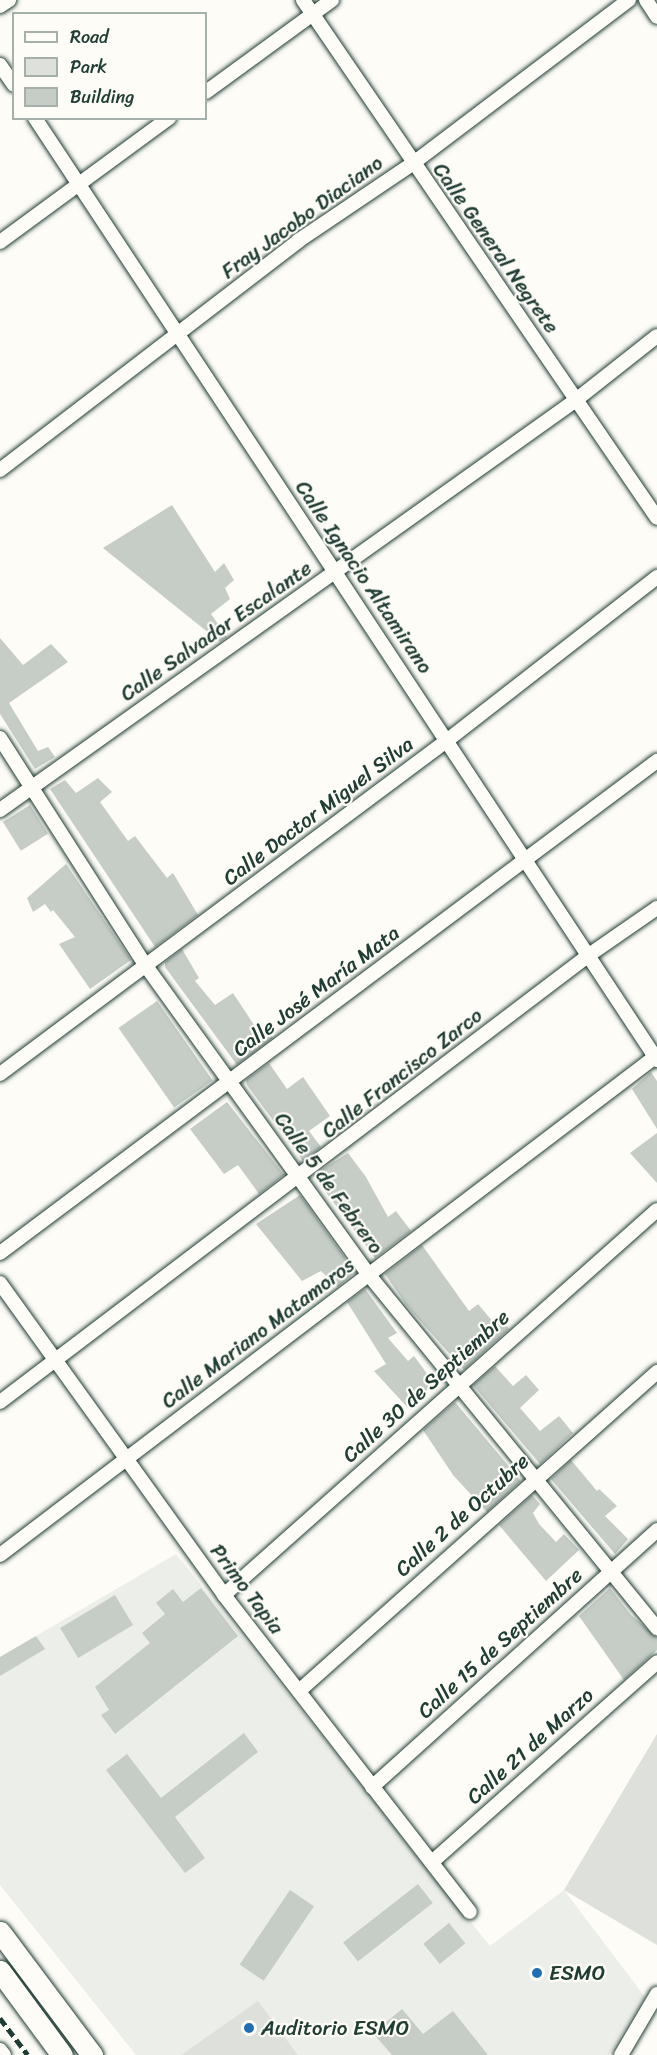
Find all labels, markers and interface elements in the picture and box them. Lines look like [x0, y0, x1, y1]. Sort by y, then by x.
legend [12, 12, 207, 120]
text: Road [70, 21, 109, 53]
text: Park [70, 51, 107, 83]
text: Building [70, 81, 134, 113]
street label: Fray Jacobo Diaciano [216, 150, 388, 284]
street label: Calle General Negrete [428, 158, 564, 338]
street label: Calle Ignacio Altamirano [290, 476, 438, 678]
street label: Calle Salvador Escalante [116, 556, 316, 706]
street label: Calle Doctor Miguel Silva [218, 731, 418, 891]
street label: Calle José María Mata [227, 920, 405, 1062]
street label: Calle Francisco Zarco [316, 1002, 488, 1144]
street label: Calle 5 de Febrero [269, 1107, 389, 1259]
street label: Calle Mariano Matamoros [157, 1252, 359, 1414]
street label: Calle 30 de Septiembre [337, 1304, 515, 1468]
street label: Calle 2 de Octubre [390, 1448, 534, 1582]
street label: Primo Tapia [205, 1539, 289, 1639]
street label: Calle 15 de Septiembre [412, 1562, 588, 1724]
street label: Calle 21 de Marzo [461, 1682, 599, 1810]
place label: ESMO [549, 1960, 605, 1986]
marker: ESMO [530, 1966, 544, 1980]
place label: Auditorio ESMO [261, 2015, 409, 2041]
marker: Auditorio ESMO [242, 2021, 256, 2035]

